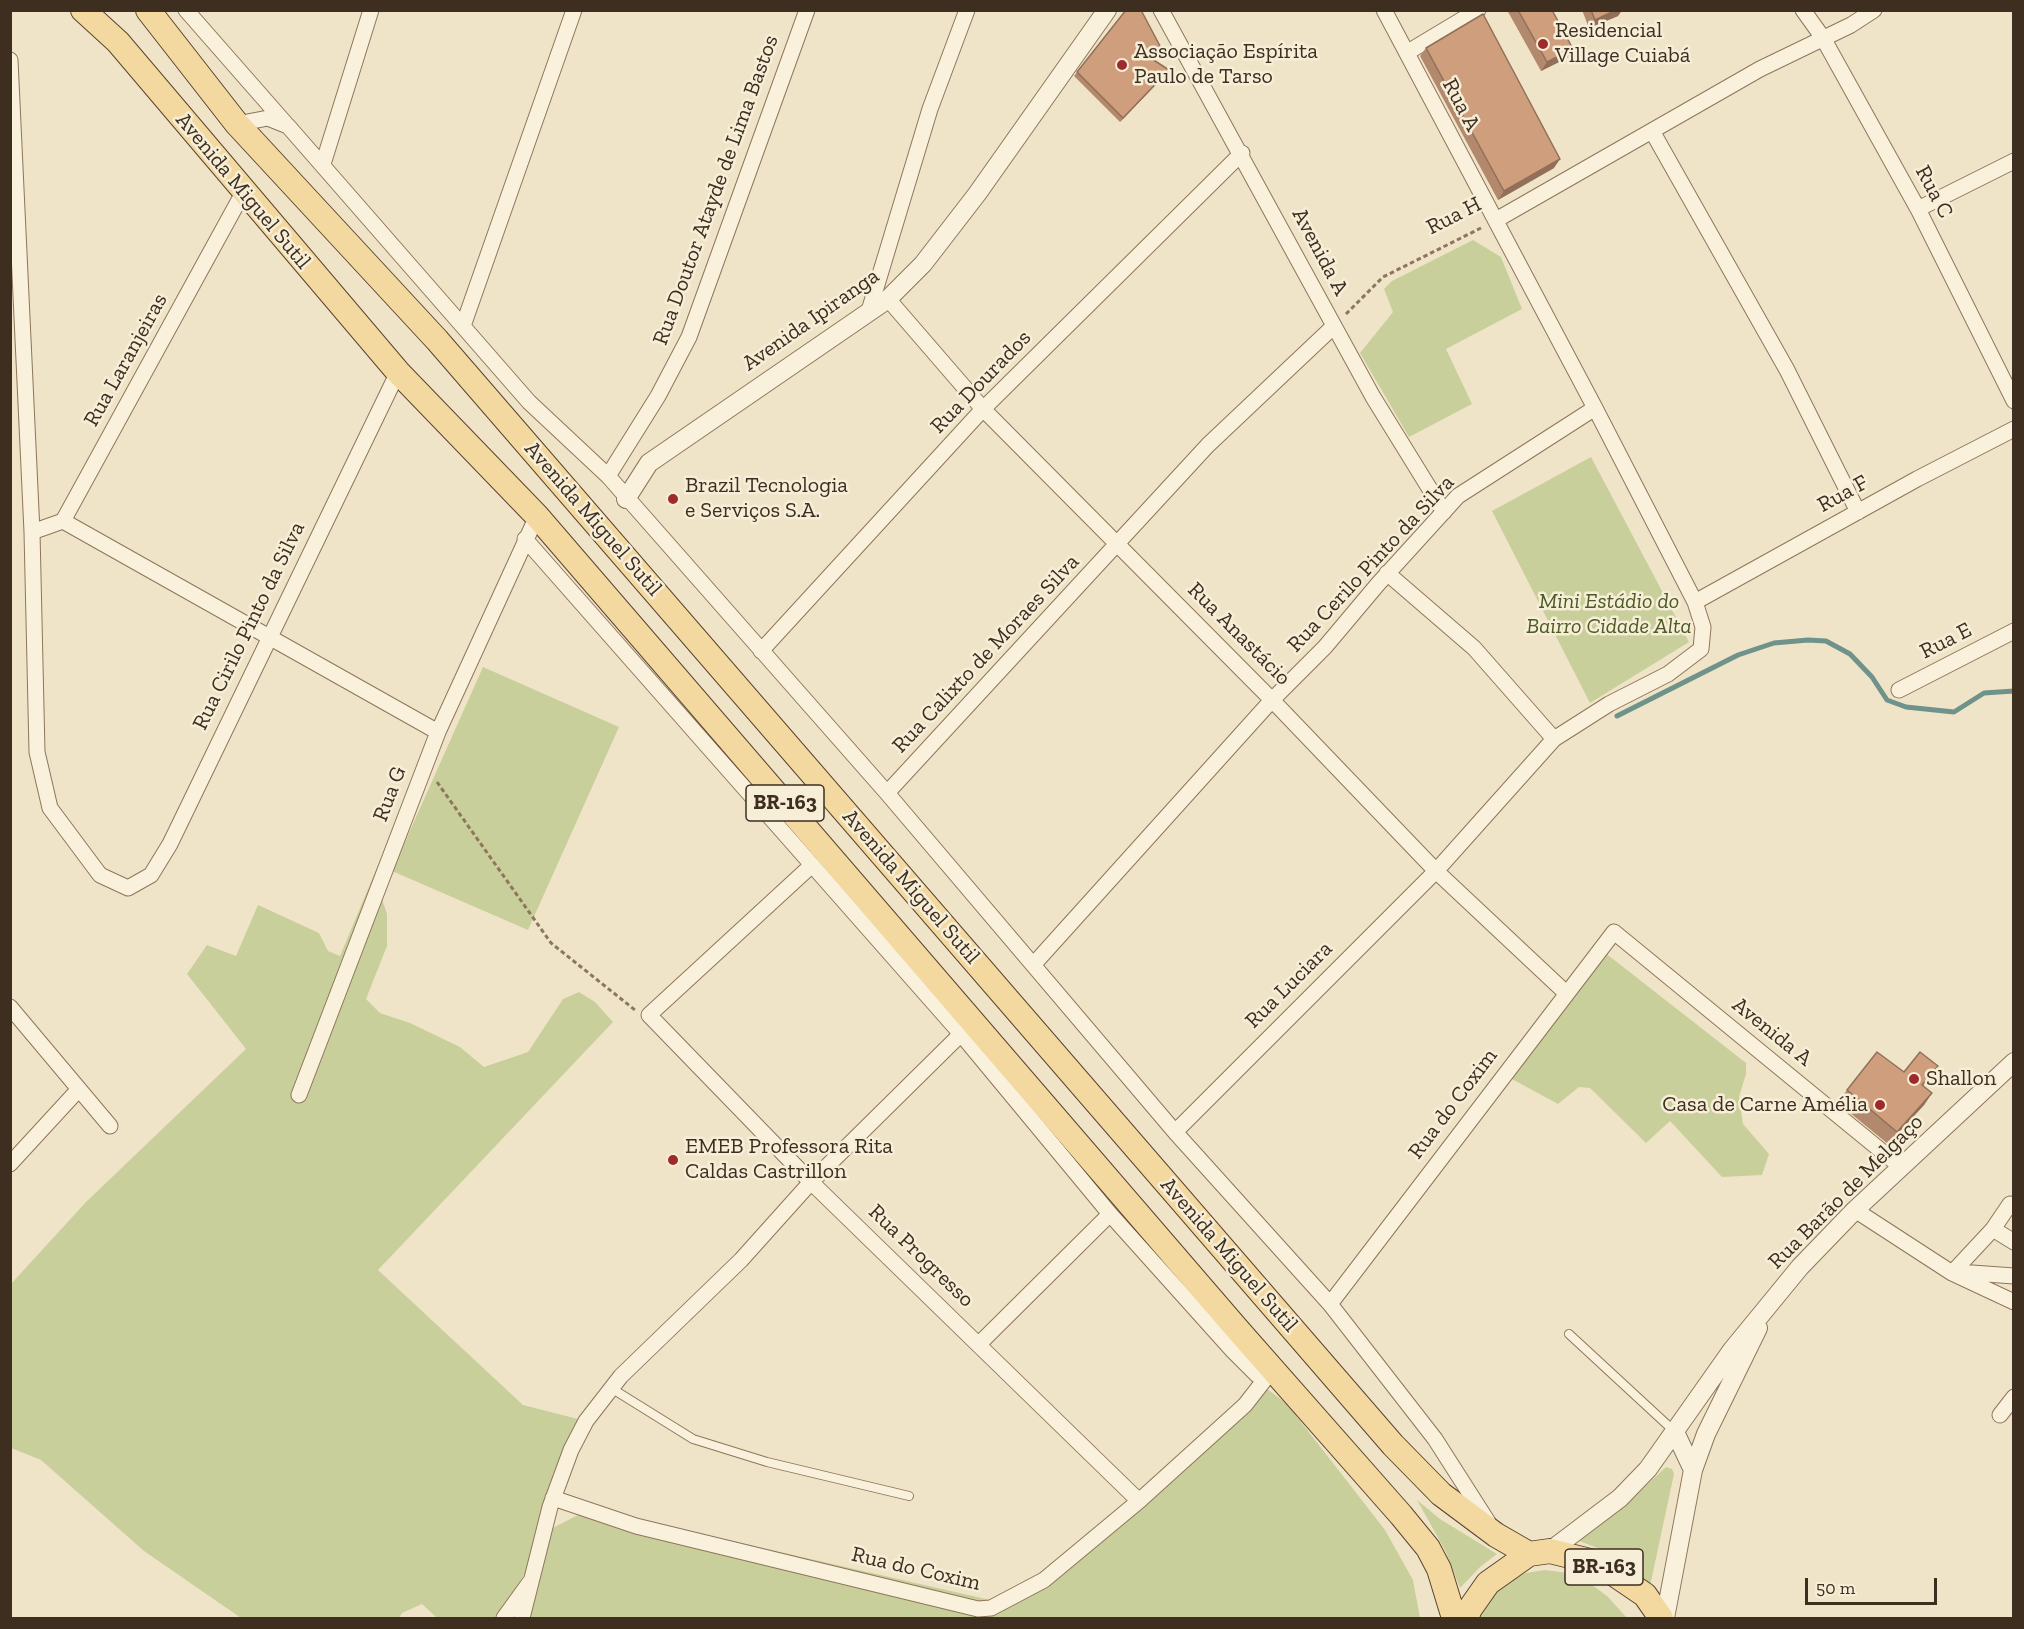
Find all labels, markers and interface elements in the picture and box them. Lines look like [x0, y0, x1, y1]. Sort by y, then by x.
place label: Residencial Village Cuiabá [1555, 18, 1690, 70]
street label: Rua Doutor Atayde de Lima Bastos [648, 31, 784, 349]
marker: Residencial Village Cuiabá [1536, 37, 1550, 51]
place label: Associação Espírita Paulo de Tarso [1134, 39, 1318, 90]
marker: Associação Espírita Paulo de Tarso [1115, 58, 1129, 72]
street label: Rua A [1436, 74, 1486, 136]
street label: Avenida Miguel Sutil [170, 107, 316, 275]
street label: Rua C [1909, 161, 1959, 223]
street label: Rua H [1422, 191, 1486, 241]
street label: Avenida A [1286, 204, 1354, 300]
street label: Avenida Ipiranga [737, 263, 885, 377]
street label: Rua Laranjeiras [79, 289, 173, 431]
street label: Rua Dourados [925, 325, 1037, 439]
street label: Avenida Miguel Sutil [519, 436, 667, 602]
street label: Rua F [1813, 469, 1873, 519]
street label: Rua Cerilo Pinto da Silva [1282, 470, 1460, 658]
place label: Brazil Tecnologia e Serviços S.A. [685, 473, 848, 524]
marker: Brazil Tecnologia e Serviços S.A. [666, 492, 680, 506]
street label: Rua Cirilo Pinto da Silva [187, 518, 311, 734]
street label: Rua Calixto de Moraes Silva [887, 549, 1085, 759]
street label: Rua Anastácio [1182, 577, 1296, 691]
park label: Mini Estádio do Bairro Cidade Alta [1526, 589, 1692, 640]
street label: Rua E [1916, 617, 1976, 665]
street label: Rua G [368, 763, 412, 825]
road number: BR-163 [746, 785, 824, 821]
street label: Avenida Miguel Sutil [837, 804, 985, 970]
street label: Rua Luciara [1240, 936, 1338, 1034]
street label: Avenida A [1727, 992, 1817, 1072]
street label: Rua do Coxim [1403, 1044, 1503, 1164]
place label: Shallon [1926, 1066, 1996, 1092]
marker: Shallon [1907, 1072, 1921, 1086]
place label: Casa de Carne Amélia [1662, 1092, 1868, 1118]
marker: Casa de Carne Amélia [1873, 1098, 1887, 1112]
street label: Rua Barão de Melgaço [1763, 1109, 1929, 1275]
place label: EMEB Professora Rita Caldas Castrillon [685, 1134, 893, 1186]
marker: EMEB Professora Rita Caldas Castrillon [666, 1153, 680, 1167]
street label: Avenida Miguel Sutil [1155, 1172, 1303, 1338]
street label: Rua Progresso [863, 1199, 979, 1313]
street label: Rua do Coxim [849, 1541, 983, 1597]
road number: BR-163 [1565, 1549, 1643, 1585]
scale bar [1808, 1566, 1940, 1604]
text: 50 m [1816, 1577, 1855, 1599]

